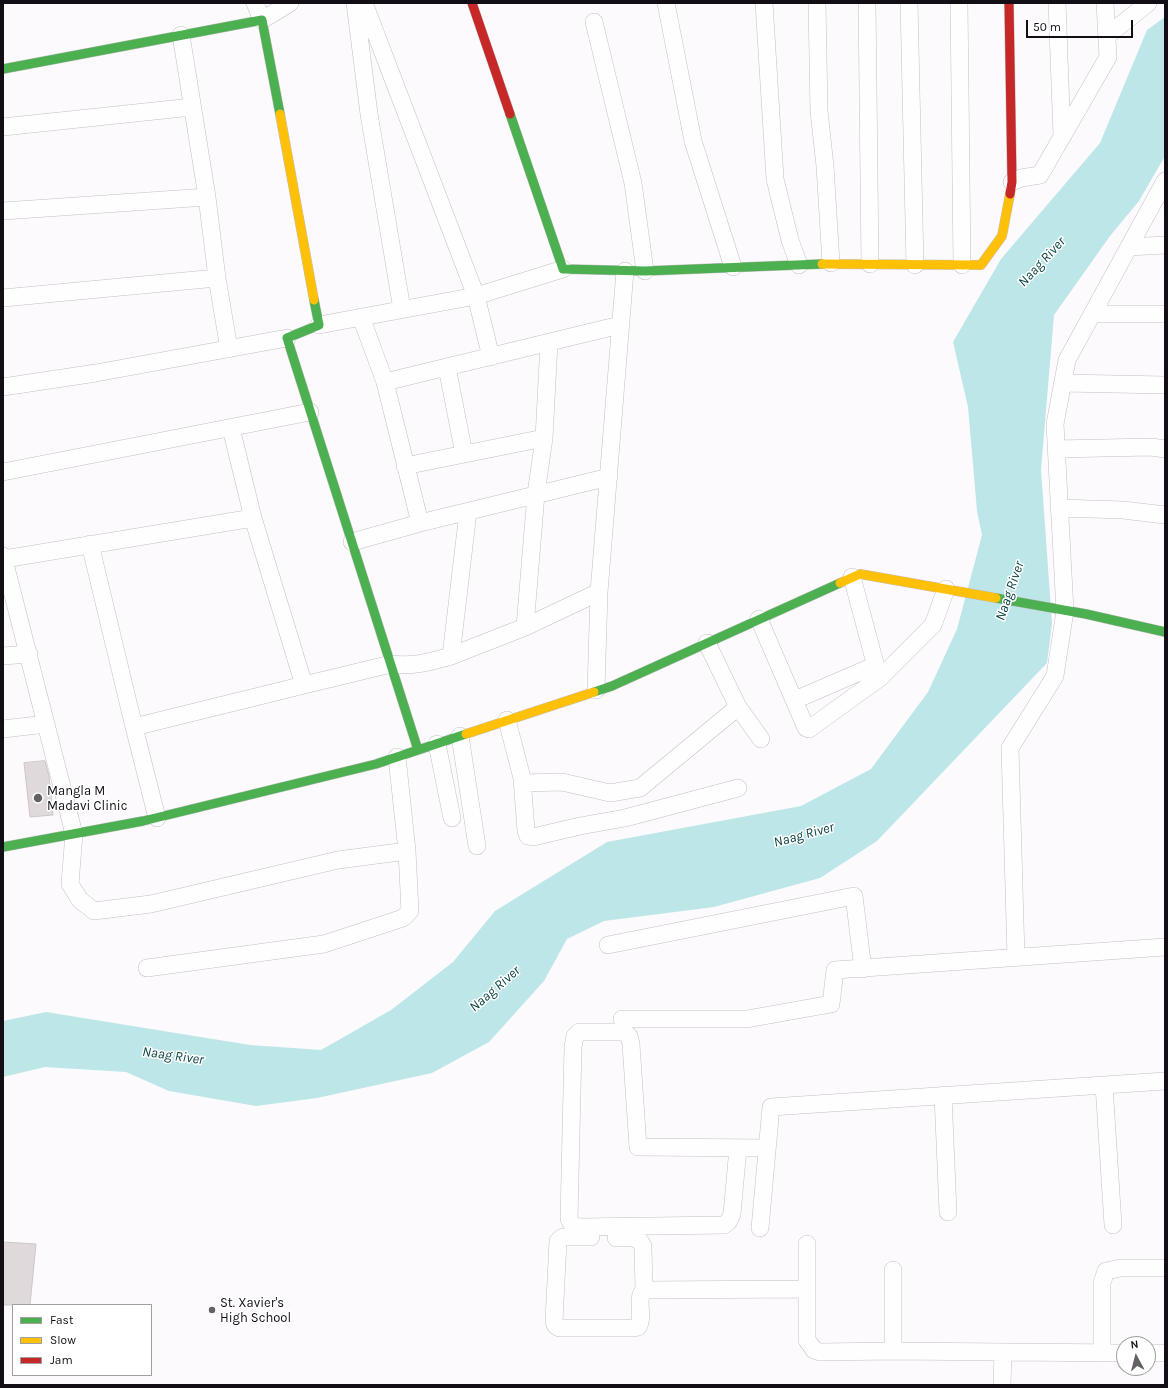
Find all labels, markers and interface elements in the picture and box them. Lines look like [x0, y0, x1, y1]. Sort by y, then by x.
scale bar [1028, 12, 1135, 38]
text: 50 m [1033, 20, 1061, 34]
water label: Naag River [1015, 234, 1069, 290]
water label: Naag River [992, 559, 1028, 623]
place label: Mangla M Madavi Clinic [47, 783, 127, 814]
marker: Mangla M Madavi Clinic [32, 792, 44, 804]
water label: Naag River [772, 819, 836, 851]
water label: Naag River [466, 962, 524, 1016]
water label: Naag River [141, 1043, 205, 1069]
place label: St. Xavier's High School [220, 1295, 291, 1326]
legend [12, 1304, 152, 1376]
marker: St. Xavier's High School [207, 1305, 217, 1315]
text: Fast [50, 1313, 73, 1327]
text: Slow [50, 1333, 76, 1347]
north arrow [1116, 1336, 1156, 1376]
text: N [1130, 1338, 1139, 1352]
text: Jam [50, 1353, 73, 1367]

